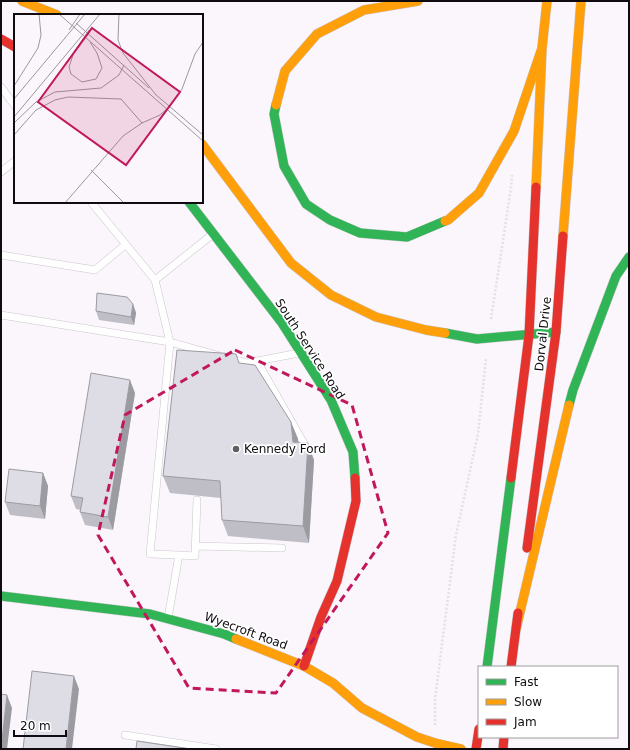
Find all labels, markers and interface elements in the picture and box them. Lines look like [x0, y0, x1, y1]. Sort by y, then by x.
inset map [14, 14, 203, 203]
street label: South Service Road [272, 296, 348, 402]
street label: Dorval Drive [532, 296, 554, 372]
place label: Kennedy Ford [244, 442, 326, 456]
marker: Kennedy Ford [231, 444, 241, 454]
street label: Wyecroft Road [203, 609, 289, 653]
legend [478, 666, 618, 738]
text: Fast [514, 675, 538, 689]
text: Slow [514, 695, 542, 709]
scale bar [14, 712, 66, 738]
text: Jam [513, 715, 537, 729]
text: 20 m [20, 719, 51, 733]

